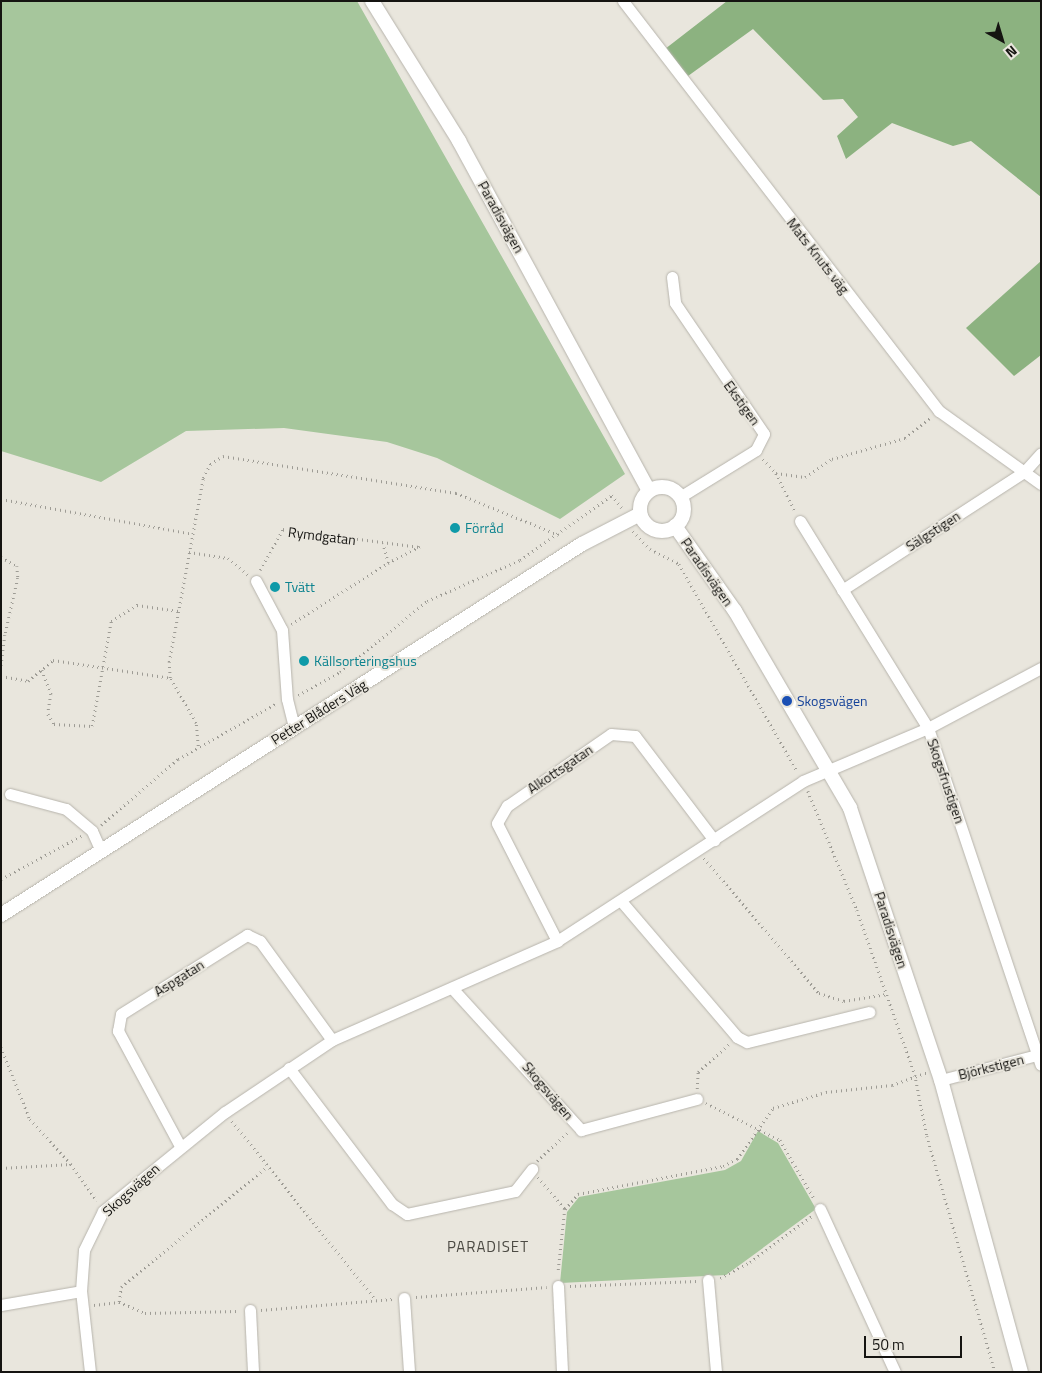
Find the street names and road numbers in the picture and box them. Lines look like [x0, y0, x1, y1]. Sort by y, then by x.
street label: Paradisvägen [474, 178, 528, 256]
street label: Mats Knuts väg [783, 215, 853, 297]
street label: Ekstigen [720, 378, 764, 428]
street label: Sälgstigen [903, 507, 963, 555]
street label: Rymdgatan [287, 524, 357, 548]
street label: Paradisvägen [677, 535, 737, 609]
street label: Petter Blåders Väg [268, 676, 370, 748]
street label: Skogsfrustigen [924, 736, 968, 826]
street label: Alkottsgatan [524, 741, 596, 797]
street label: Paradisvägen [871, 890, 911, 970]
street label: Aspgatan [151, 956, 207, 1000]
street label: Björkstigen [957, 1051, 1025, 1083]
street label: Skogsvägen [519, 1059, 577, 1123]
street label: Skogsvägen [99, 1160, 163, 1220]

